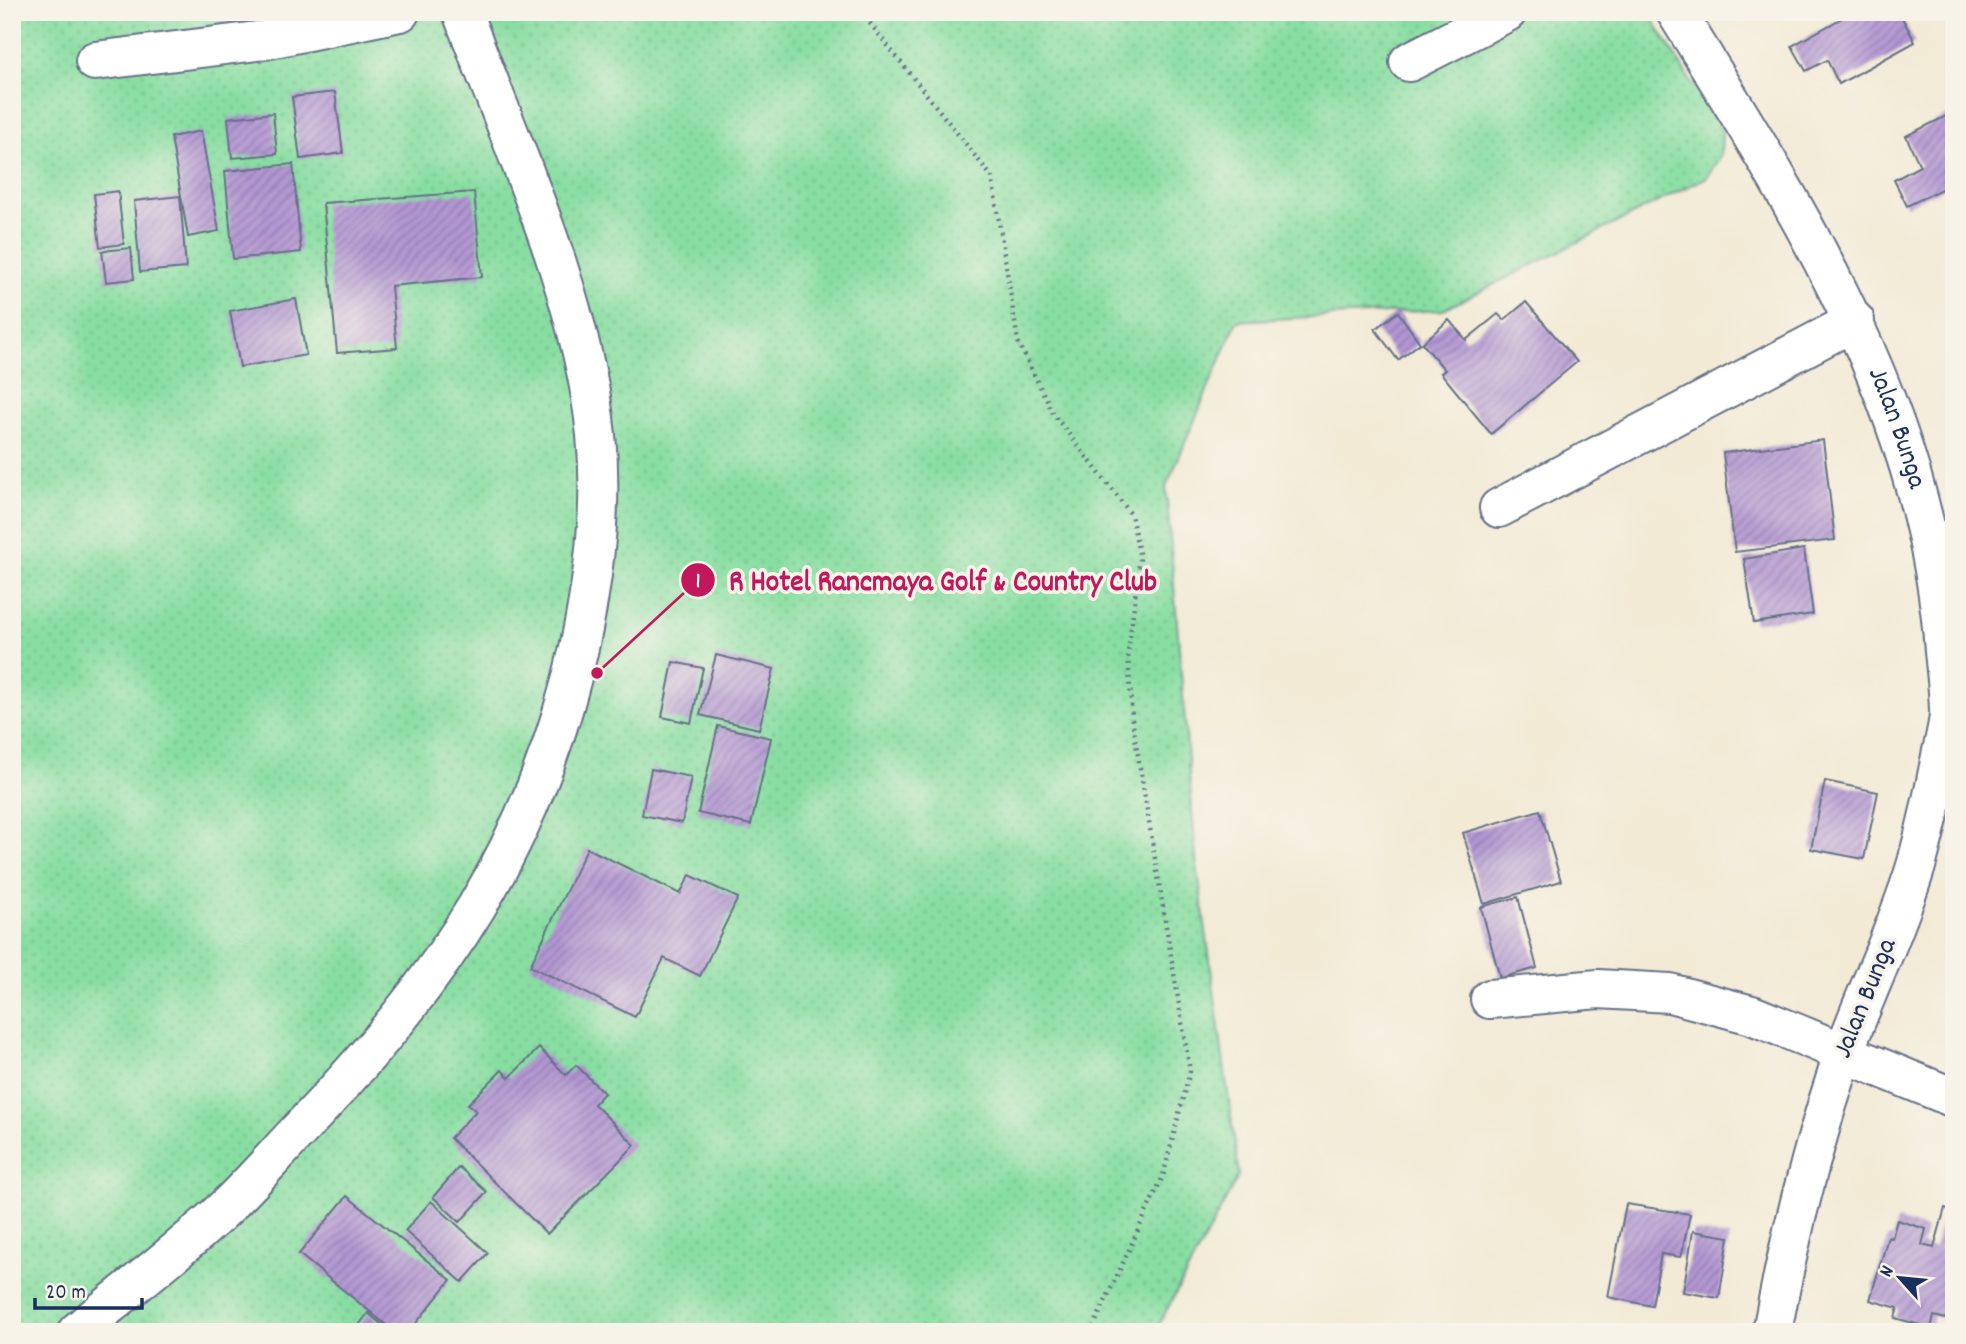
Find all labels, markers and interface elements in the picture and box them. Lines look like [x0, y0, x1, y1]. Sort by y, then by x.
street label: Jalan Bunga [1855, 362, 1935, 495]
callout: R Hotel Rancmaya Golf & Country Club [680, 554, 1171, 605]
text: R Hotel Rancmaya Golf & Country Club [729, 563, 1157, 606]
text: 1 [696, 568, 700, 598]
street label: Jalan Bunga [1825, 932, 1909, 1065]
north arrow [1864, 1242, 1934, 1312]
text: N [1874, 1262, 1902, 1282]
scale bar [35, 1267, 142, 1311]
text: 20 m [46, 1279, 86, 1309]

